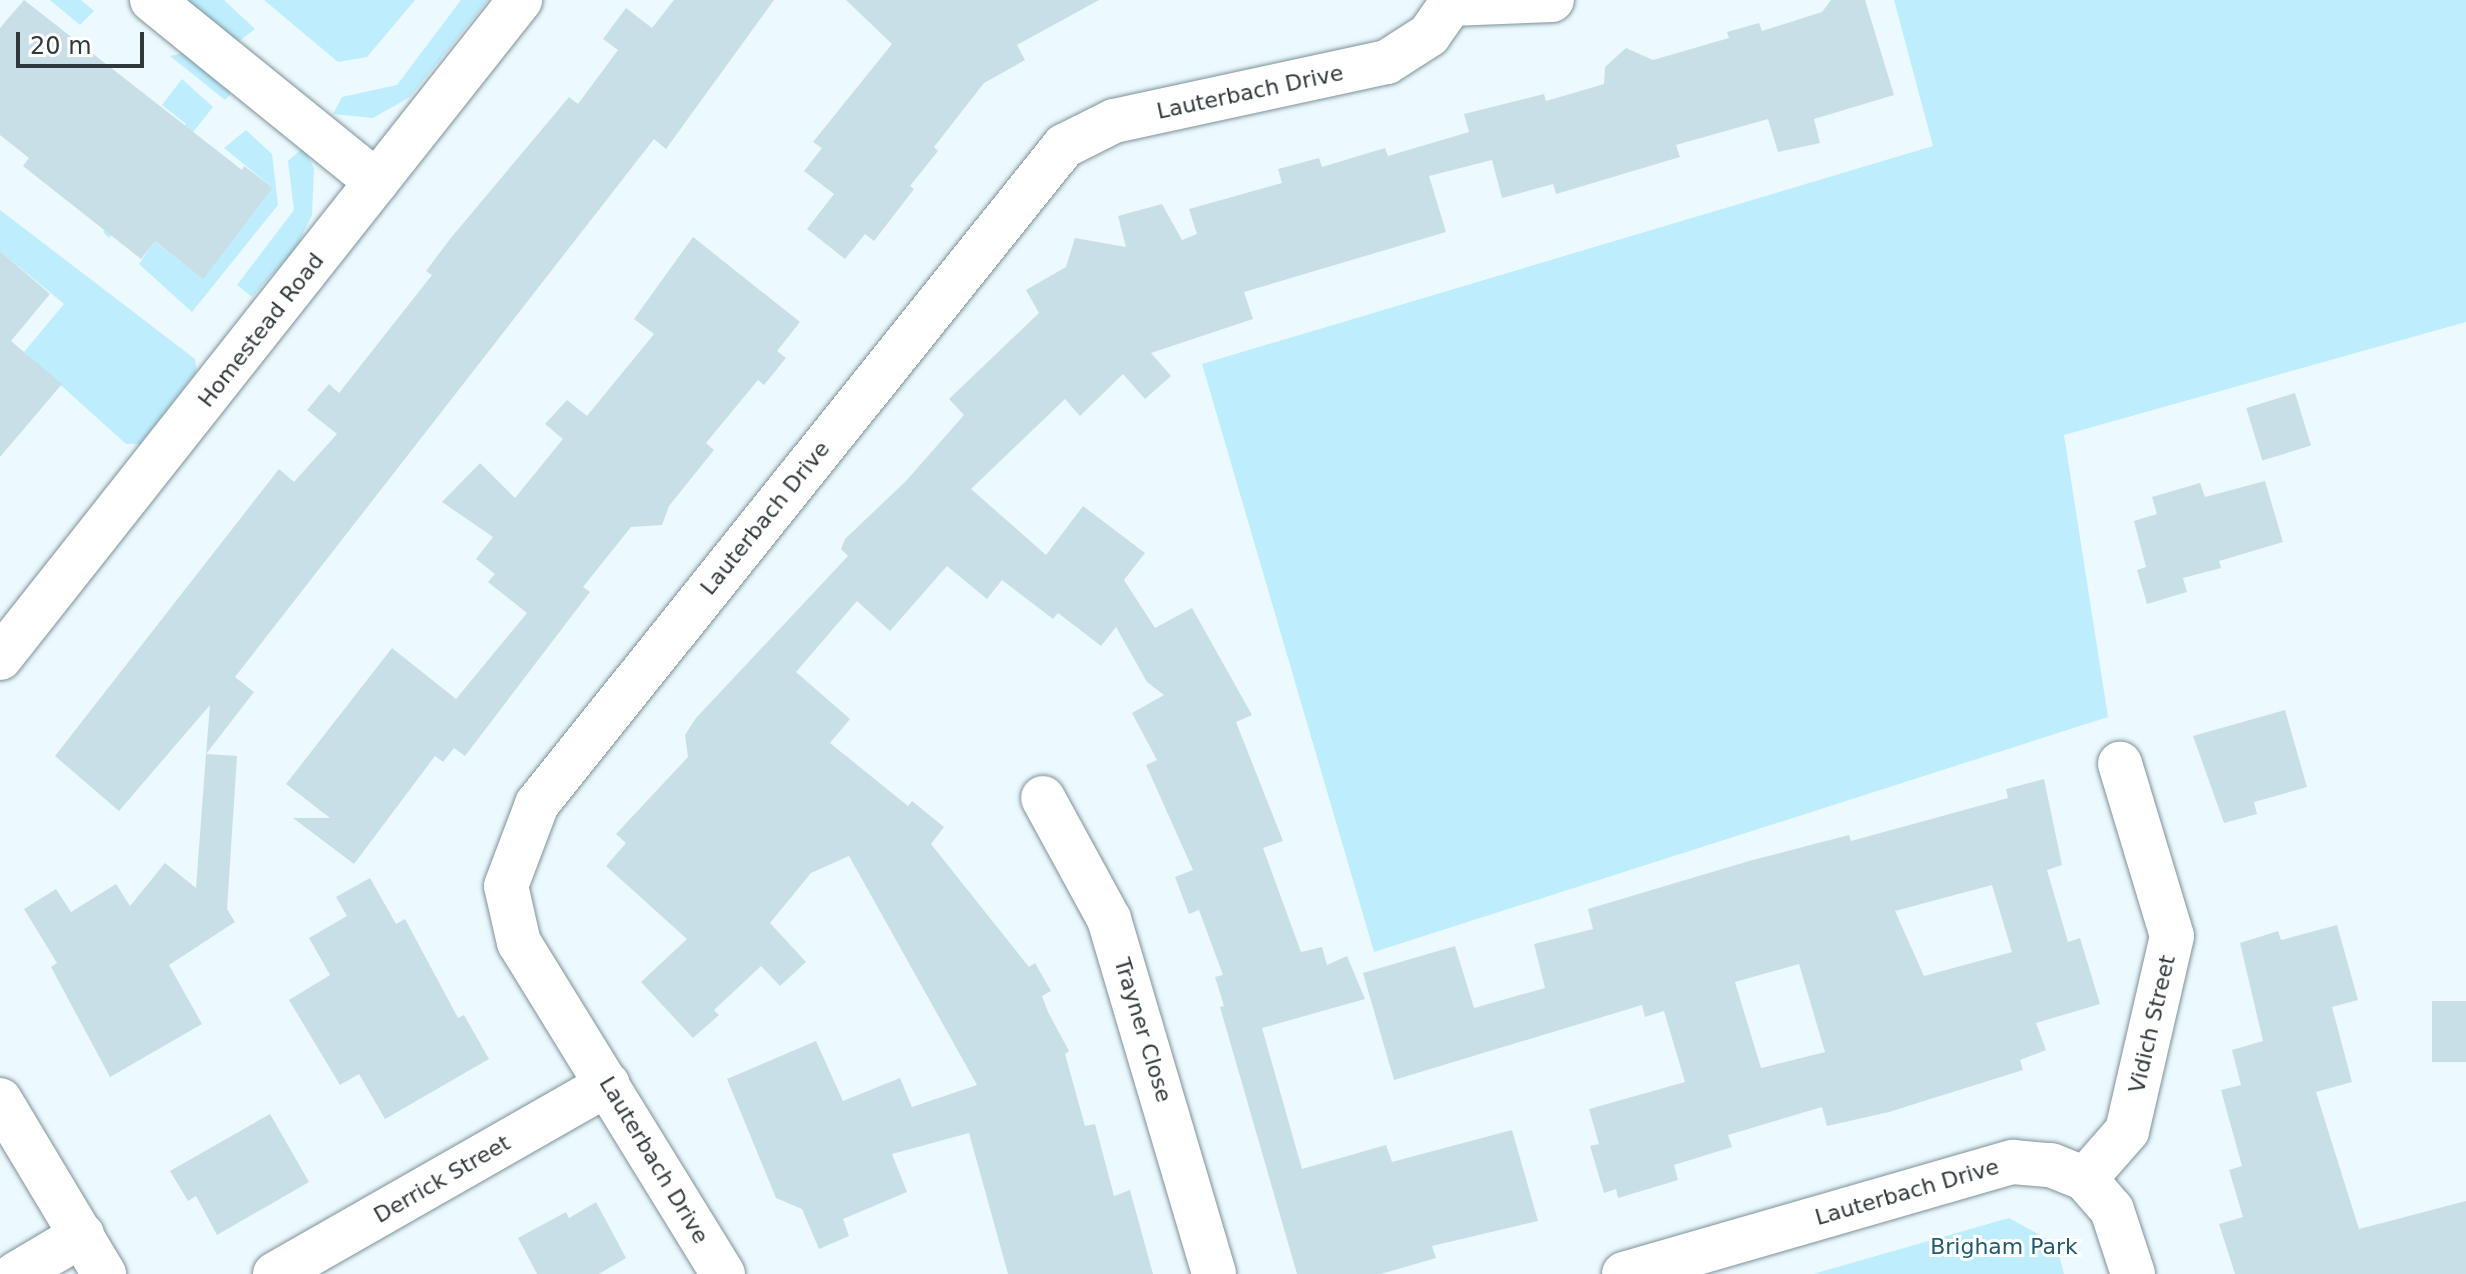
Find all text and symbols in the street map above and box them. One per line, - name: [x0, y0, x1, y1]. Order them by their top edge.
- scale bar: [20, 16, 148, 66]
- text: 20 m: [30, 32, 92, 60]
- street label: Lauterbach Drive: [1154, 59, 1346, 125]
- street label: Homestead Road: [193, 248, 329, 412]
- street label: Lauterbach Drive: [695, 436, 835, 600]
- street label: Vidich Street: [2123, 953, 2181, 1095]
- street label: Trayner Close: [1109, 955, 1177, 1105]
- street label: Lauterbach Drive: [594, 1072, 714, 1248]
- street label: Derrick Street: [369, 1129, 515, 1229]
- street label: Lauterbach Drive: [1812, 1153, 2002, 1231]
- park label: Brigham Park: [1930, 1234, 2078, 1260]

